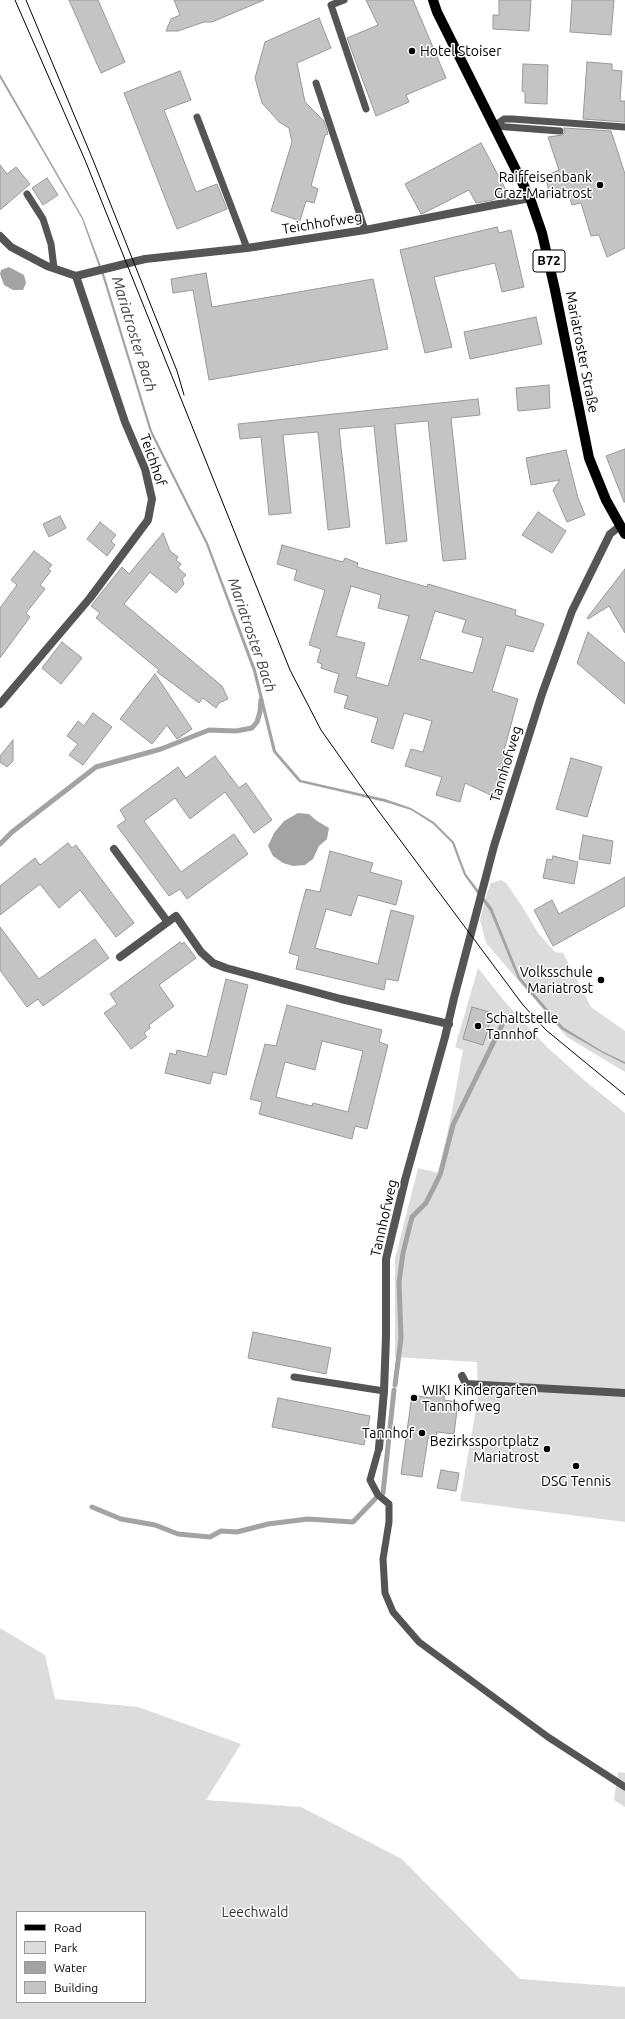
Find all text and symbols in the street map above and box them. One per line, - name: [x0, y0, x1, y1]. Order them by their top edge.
- place label: Hotel Stoiser: [420, 43, 502, 59]
- marker: Hotel Stoiser: [407, 46, 417, 56]
- place label: Raiffeisenbank Graz-Mariatrost: [494, 169, 592, 202]
- marker: Raiffeisenbank Graz-Mariatrost: [595, 180, 605, 190]
- street label: Teichhofweg: [281, 208, 363, 238]
- road number: B72: [533, 250, 565, 272]
- water label: Mariatroster Bach: [108, 274, 160, 394]
- street label: Mariatroster Straße: [562, 290, 602, 414]
- street label: Teichhof: [136, 432, 170, 488]
- water label: Mariatroster Bach: [224, 576, 280, 694]
- street label: Tannhofweg: [486, 724, 526, 804]
- place label: Volksschule Mariatrost: [520, 964, 593, 996]
- marker: Volksschule Mariatrost: [596, 975, 606, 985]
- place label: Schaltstelle Tannhof: [486, 1010, 559, 1042]
- marker: Schaltstelle Tannhof: [473, 1021, 483, 1031]
- street label: Tannhofweg: [367, 1178, 401, 1258]
- place label: WIKI Kindergarten Tannhofweg: [422, 1382, 537, 1414]
- marker: WIKI Kindergarten Tannhofweg: [409, 1393, 419, 1403]
- place label: Tannhof: [362, 1425, 414, 1441]
- marker: Tannhof: [417, 1428, 427, 1438]
- place label: Bezirkssportplatz Mariatrost: [430, 1433, 539, 1466]
- marker: Bezirkssportplatz Mariatrost: [542, 1444, 552, 1454]
- marker: DSG Tennis: [571, 1461, 581, 1471]
- place label: DSG Tennis: [541, 1473, 611, 1489]
- park label: Leechwald: [222, 1904, 288, 1920]
- legend: [16, 1911, 146, 2003]
- text: Road: [54, 1921, 82, 1934]
- text: Park: [54, 1941, 78, 1954]
- text: Water: [54, 1961, 87, 1974]
- text: Building: [54, 1981, 98, 1994]

